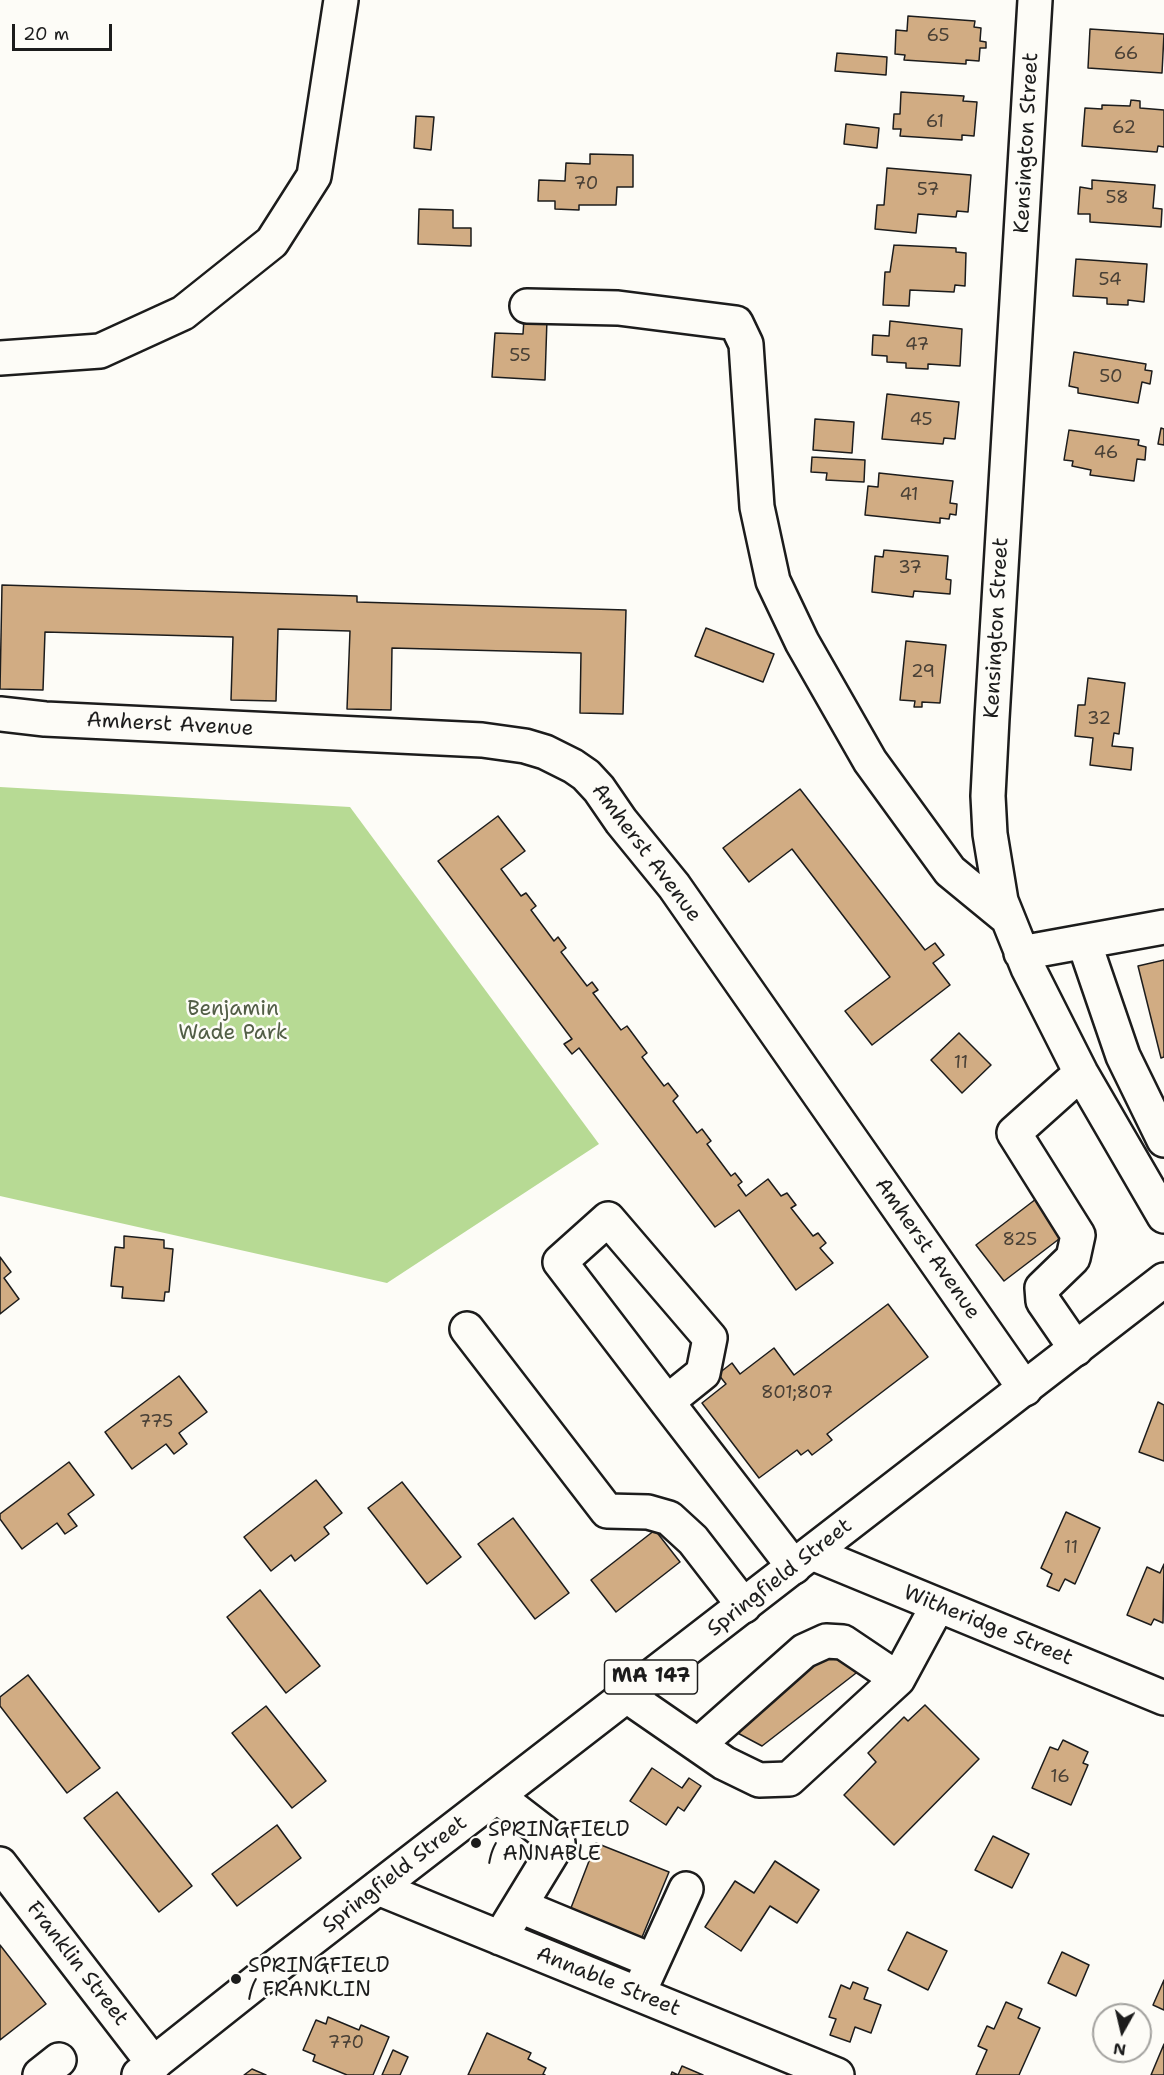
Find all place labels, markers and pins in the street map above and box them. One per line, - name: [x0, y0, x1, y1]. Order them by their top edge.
- place label: SPRINGFIELD / ANNABLE: [488, 1818, 630, 1868]
- marker: SPRINGFIELD / ANNABLE: [469, 1836, 483, 1850]
- place label: SPRINGFIELD / FRANKLIN: [248, 1954, 390, 2004]
- marker: SPRINGFIELD / FRANKLIN: [229, 1972, 243, 1986]

